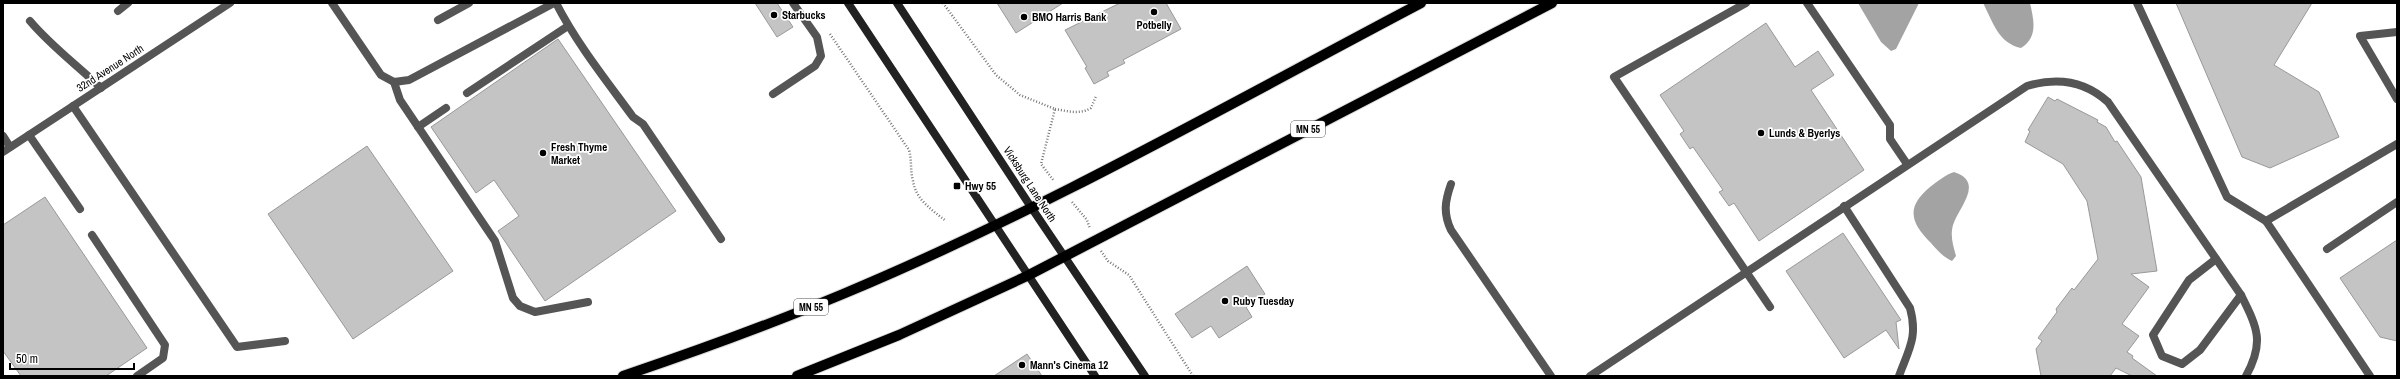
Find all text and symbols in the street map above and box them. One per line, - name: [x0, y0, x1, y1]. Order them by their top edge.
- marker: Potbelly: [1149, 7, 1159, 17]
- place label: Starbucks: [782, 8, 826, 22]
- marker: Starbucks: [769, 10, 779, 20]
- place label: BMO Harris Bank: [1032, 10, 1107, 24]
- marker: BMO Harris Bank: [1019, 12, 1029, 22]
- place label: Potbelly: [1136, 18, 1172, 32]
- street label: 32nd Avenue North: [74, 41, 146, 95]
- road number: MN 55: [1291, 121, 1325, 137]
- place label: Lunds & Byerlys: [1769, 126, 1840, 140]
- marker: Lunds & Byerlys: [1756, 128, 1766, 138]
- place label: Fresh Thyme Market: [551, 140, 607, 167]
- street label: Vicksburg Lane North: [1000, 144, 1060, 224]
- marker: Fresh Thyme Market: [538, 148, 548, 158]
- place label: Hwy 55: [965, 179, 996, 193]
- marker: Hwy 55: [952, 181, 962, 191]
- place label: Ruby Tuesday: [1233, 294, 1294, 308]
- marker: Ruby Tuesday: [1220, 296, 1230, 306]
- road number: MN 55: [794, 299, 828, 315]
- scale bar: [10, 345, 134, 371]
- text: 50 m: [16, 351, 38, 367]
- place label: Mann's Cinema 12: [1030, 358, 1108, 372]
- marker: Mann's Cinema 12: [1017, 360, 1027, 370]

